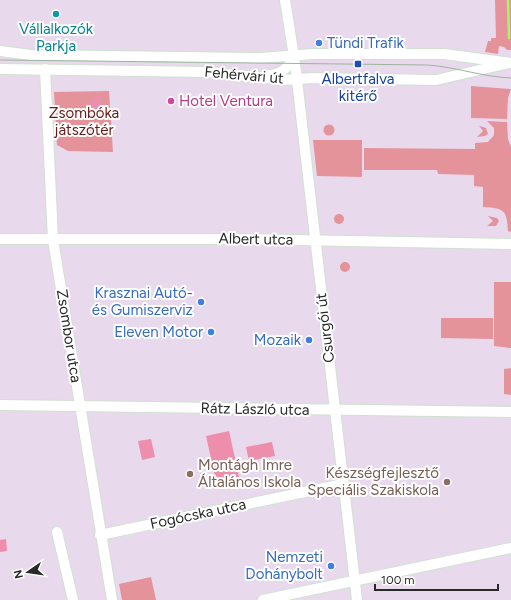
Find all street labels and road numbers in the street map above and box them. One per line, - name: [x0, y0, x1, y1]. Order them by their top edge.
- street label: Fehérvári út: [204, 63, 285, 87]
- street label: Albert utca: [219, 229, 293, 249]
- street label: Zsombor utca: [53, 288, 85, 384]
- street label: Csurgói út: [312, 292, 338, 364]
- street label: Rátz László utca: [200, 399, 310, 419]
- street label: Fogócska utca: [148, 495, 248, 533]

